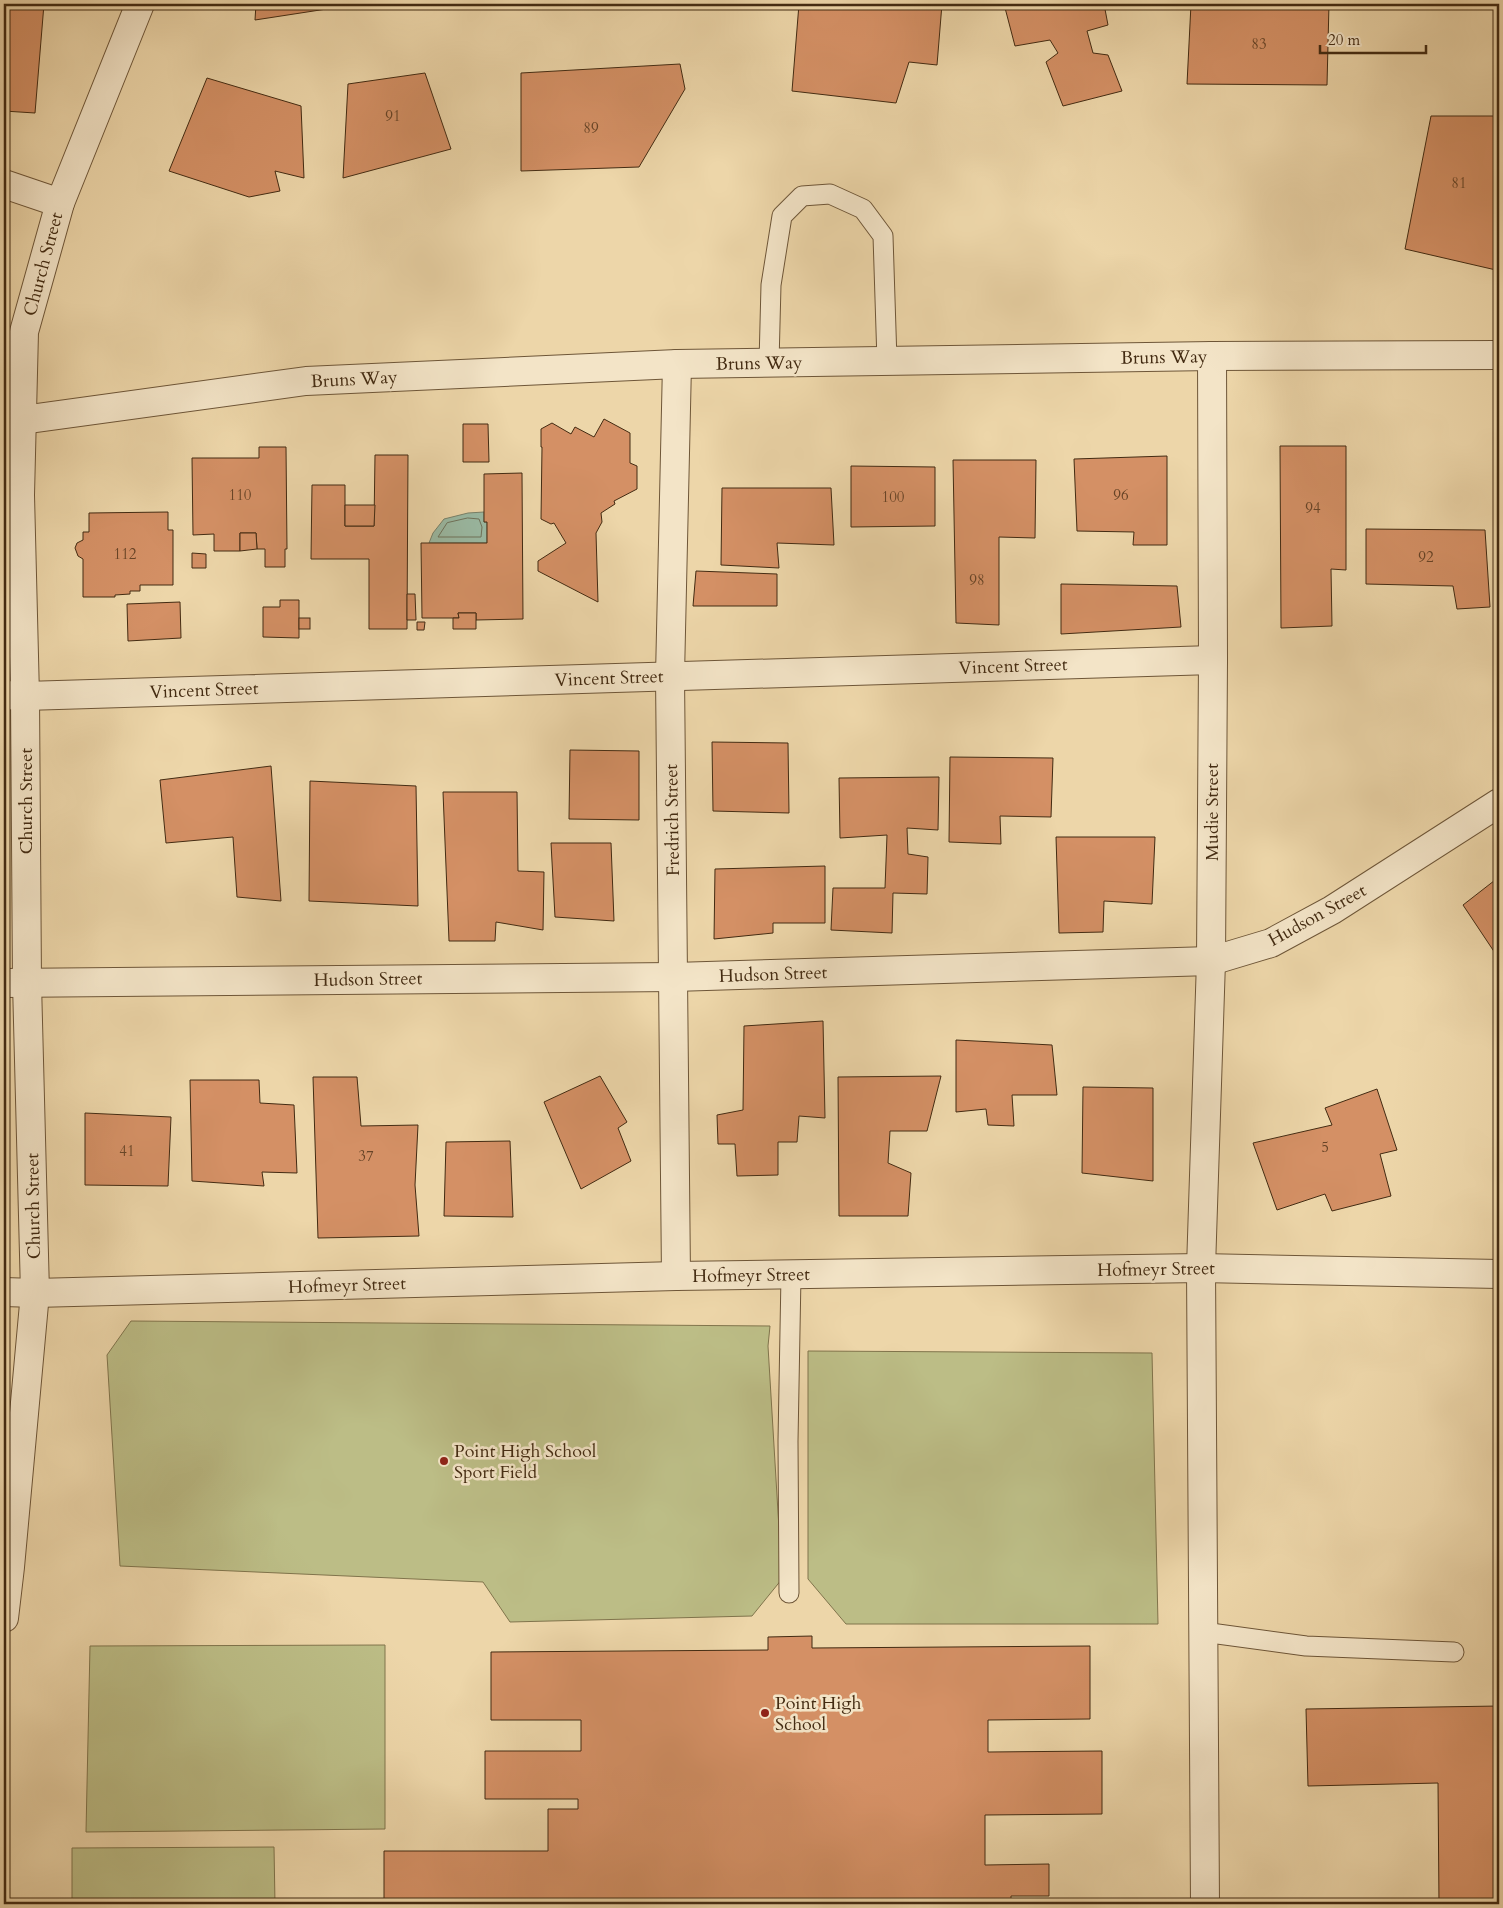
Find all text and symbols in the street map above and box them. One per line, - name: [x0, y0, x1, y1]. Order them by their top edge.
- scale bar: [1320, 22, 1427, 54]
- text: 20 m: [1328, 30, 1360, 50]
- house number: 83: [1251, 34, 1267, 54]
- house number: 91: [385, 106, 401, 126]
- house number: 89: [583, 118, 599, 138]
- house number: 81: [1451, 173, 1467, 193]
- street label: Church Street: [18, 209, 69, 319]
- street label: Bruns Way: [1120, 344, 1208, 371]
- street label: Bruns Way: [715, 350, 803, 377]
- street label: Bruns Way: [310, 365, 399, 394]
- house number: 110: [228, 485, 252, 505]
- house number: 96: [1113, 485, 1129, 505]
- house number: 100: [881, 487, 905, 507]
- house number: 94: [1305, 498, 1321, 518]
- house number: 112: [113, 544, 137, 564]
- house number: 92: [1418, 547, 1434, 567]
- house number: 98: [969, 570, 985, 590]
- street label: Vincent Street: [958, 652, 1068, 681]
- street label: Vincent Street: [554, 664, 664, 693]
- street label: Vincent Street: [149, 676, 259, 705]
- street label: Church Street: [14, 748, 39, 854]
- street label: Fredrich Street: [659, 763, 686, 876]
- street label: Mudie Street: [1200, 763, 1225, 861]
- street label: Hudson Street: [1264, 878, 1371, 953]
- street label: Hudson Street: [718, 960, 828, 989]
- street label: Hudson Street: [313, 966, 423, 993]
- house number: 5: [1321, 1137, 1329, 1157]
- house number: 41: [119, 1141, 135, 1161]
- house number: 37: [358, 1146, 374, 1166]
- street label: Church Street: [20, 1152, 47, 1259]
- street label: Hofmeyr Street: [1097, 1256, 1215, 1283]
- street label: Hofmeyr Street: [692, 1262, 810, 1289]
- street label: Hofmeyr Street: [288, 1271, 407, 1300]
- place label: Point High School Sport Field: [454, 1439, 597, 1485]
- marker: Point High School Sport Field: [438, 1455, 450, 1467]
- place label: Point High School: [775, 1691, 861, 1737]
- marker: Point High School: [759, 1707, 771, 1719]

